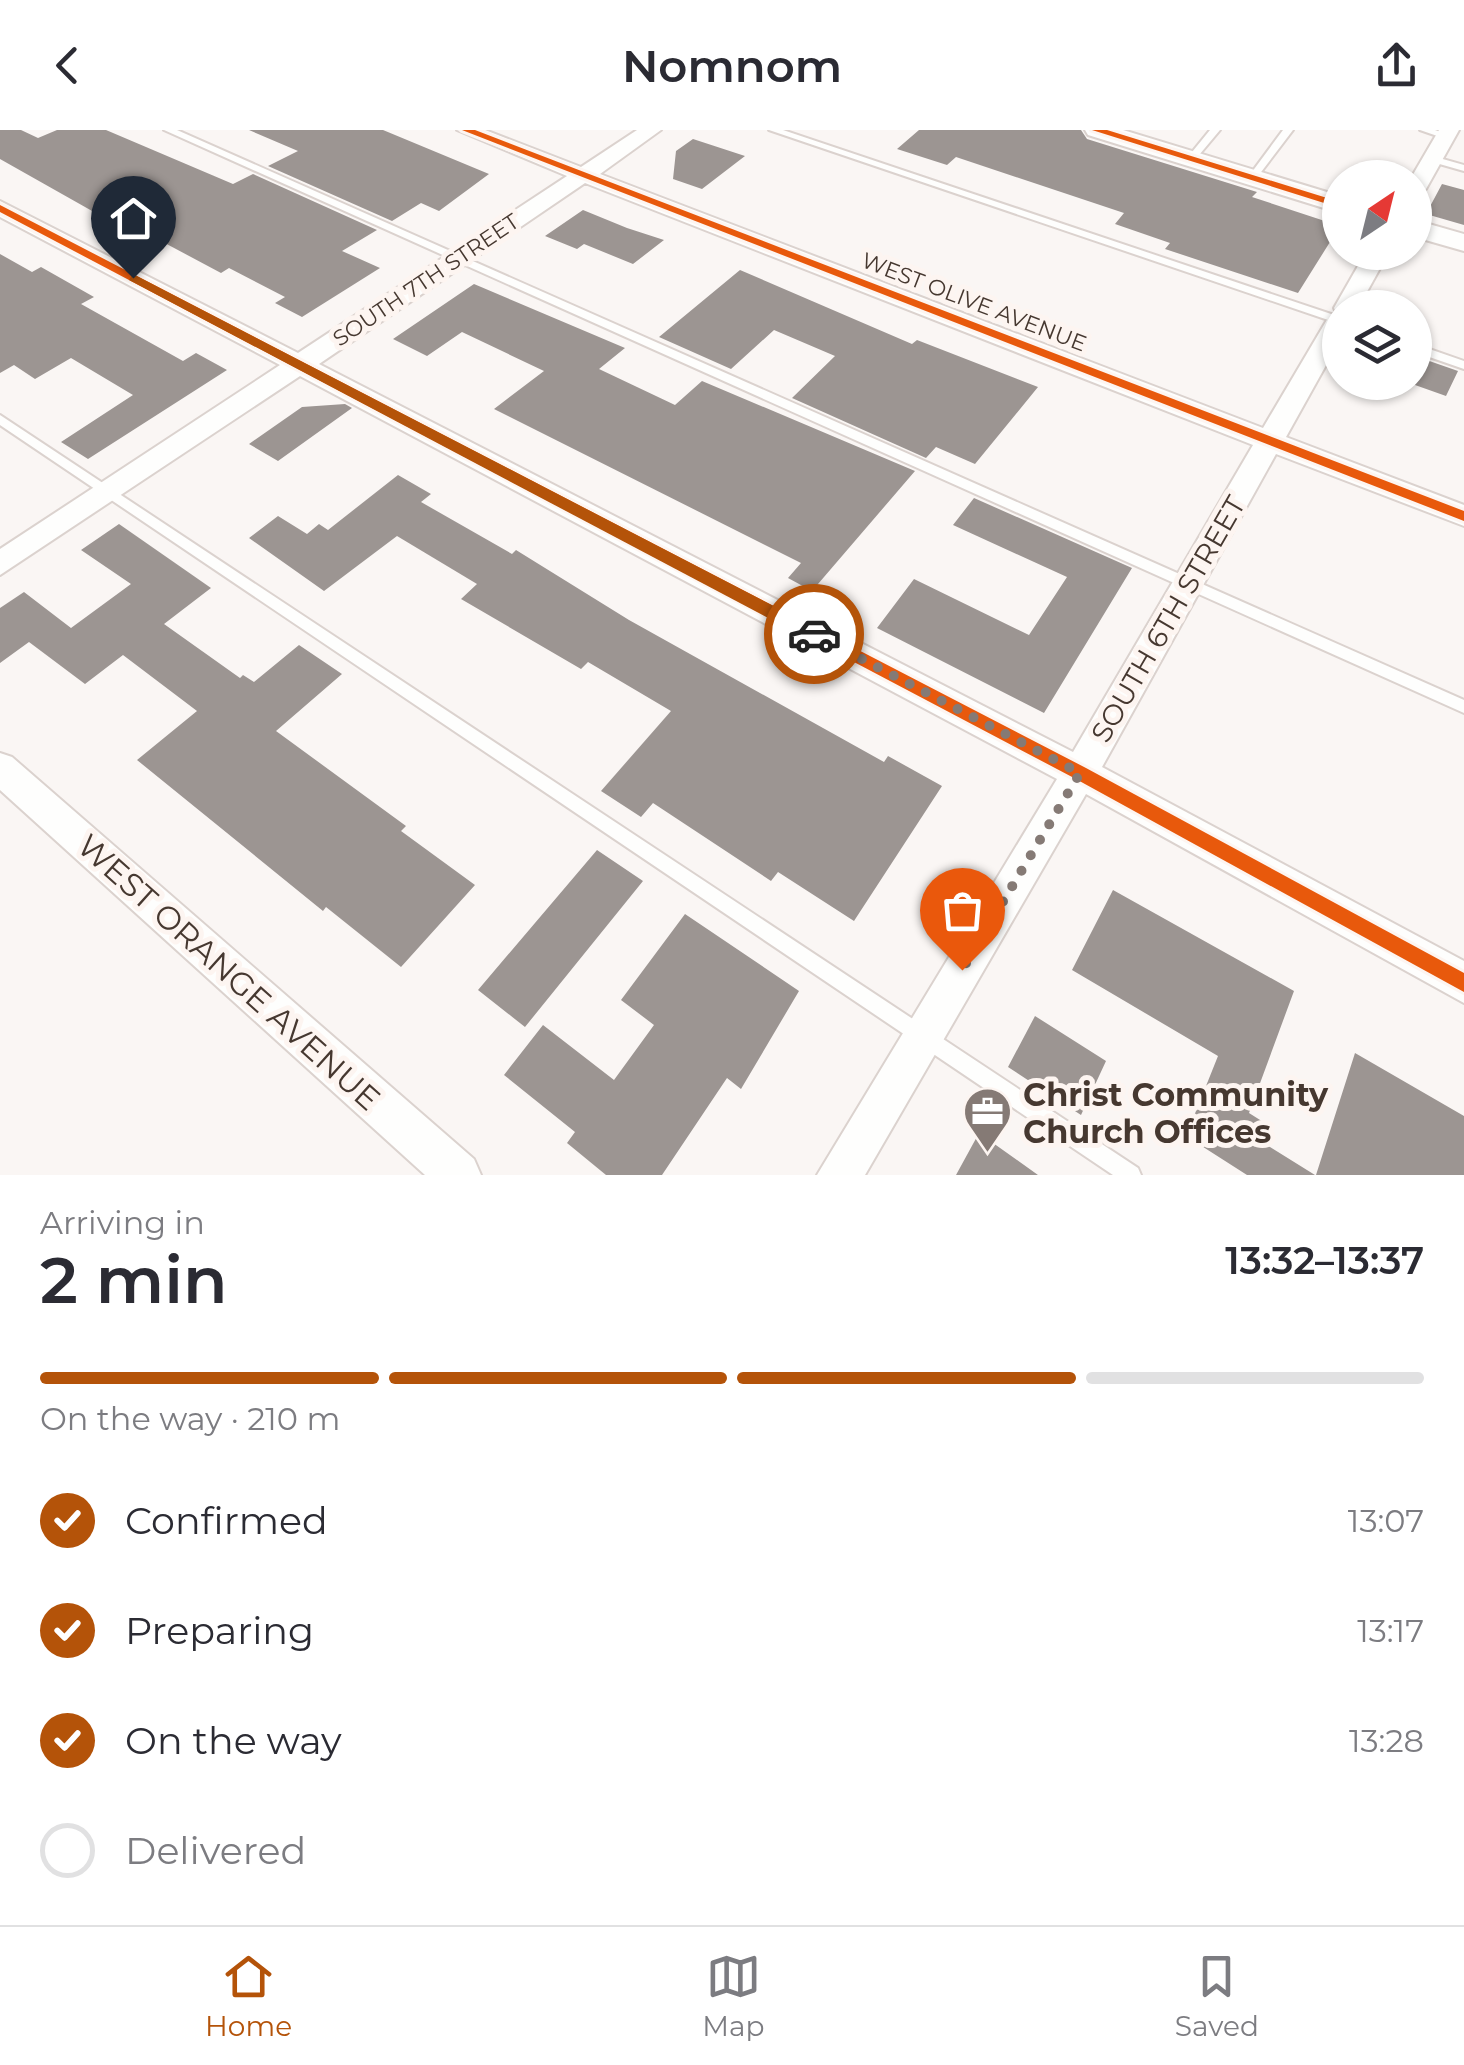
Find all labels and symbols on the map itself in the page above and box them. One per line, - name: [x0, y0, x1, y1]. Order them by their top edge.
- north arrow: [1322, 160, 1432, 270]
- pin: [91, 176, 176, 279]
- street label: SOUTH 7TH STREET: [328, 208, 524, 352]
- street label: WEST OLIVE AVENUE: [858, 247, 1090, 357]
- street label: SOUTH 6TH STREET: [1084, 490, 1252, 748]
- courier: [764, 584, 864, 684]
- street label: WEST ORANGE AVENUE: [70, 826, 388, 1118]
- pin: [920, 868, 1005, 971]
- place label: Christ Community Church Offices: [1023, 1075, 1329, 1151]
- office icon: Christ Community Church Offices: [962, 1086, 1014, 1154]

